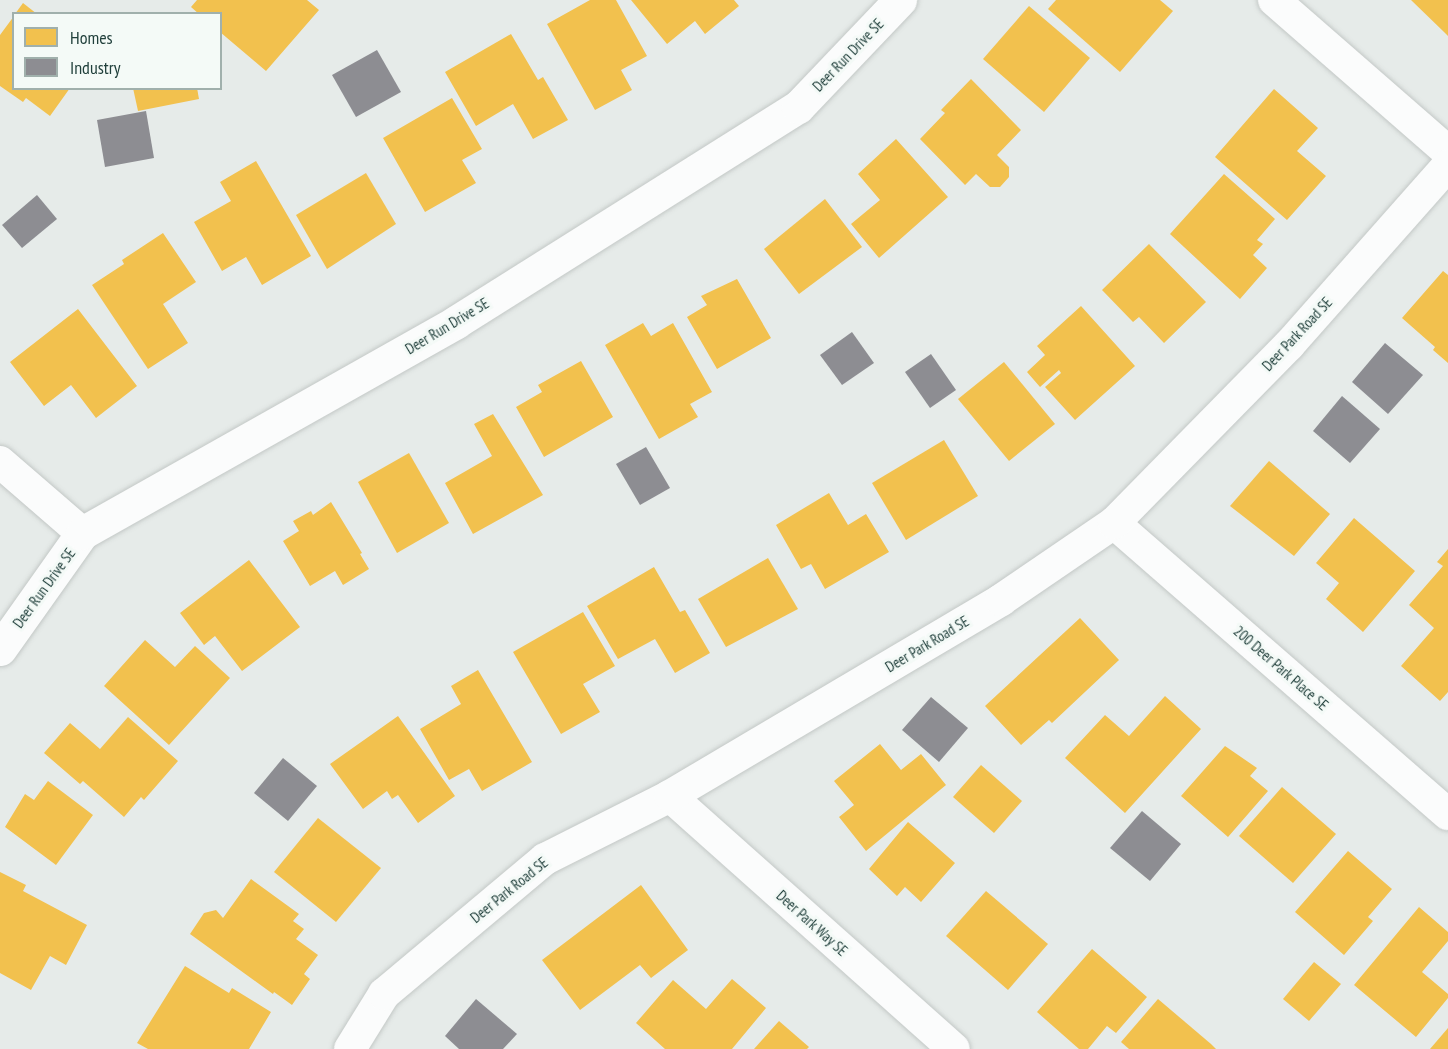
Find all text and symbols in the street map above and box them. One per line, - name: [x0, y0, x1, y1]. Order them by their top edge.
- legend: [12, 12, 222, 90]
- street label: Deer Run Drive SE: [809, 15, 887, 95]
- text: Homes: [70, 26, 113, 49]
- text: Industry: [70, 56, 120, 79]
- street label: Deer Park Road SE: [1258, 293, 1336, 375]
- street label: Deer Run Drive SE: [402, 294, 492, 358]
- street label: Deer Run Drive SE: [9, 545, 79, 631]
- street label: Deer Park Road SE: [882, 612, 972, 676]
- street label: 200 Deer Park Place SE: [1230, 622, 1332, 714]
- street label: Deer Park Road SE: [467, 853, 551, 927]
- street label: Deer Park Way SE: [772, 886, 852, 960]

